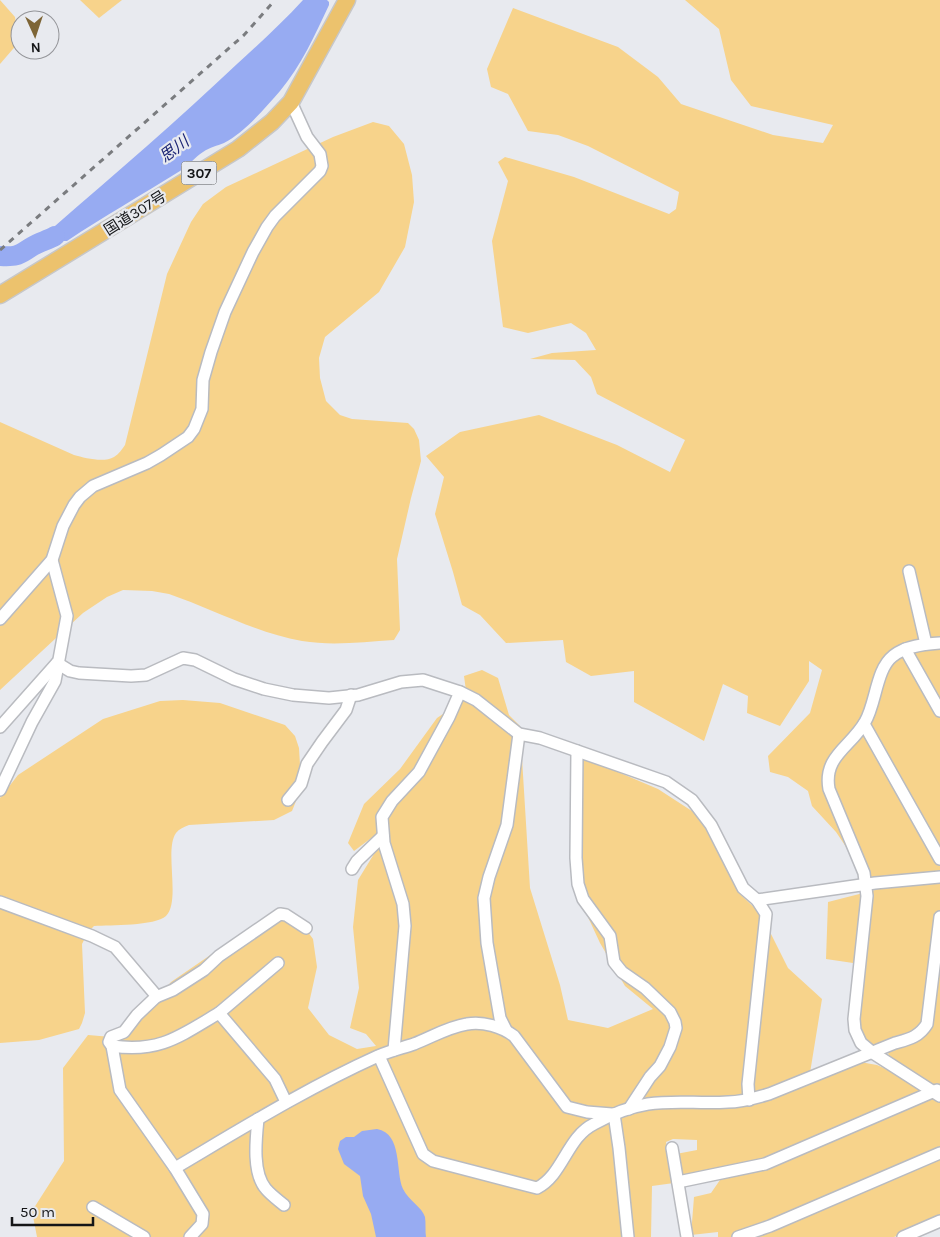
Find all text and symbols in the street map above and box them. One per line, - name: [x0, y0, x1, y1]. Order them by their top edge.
- north arrow: [10, 10, 60, 60]
- text: N: [30, 39, 41, 56]
- water label: 思川: [155, 131, 194, 166]
- road number: 307: [182, 162, 216, 184]
- street label: 国道307号: [101, 187, 169, 239]
- scale bar: [12, 1194, 94, 1226]
- text: 50 m: [20, 1203, 55, 1221]

